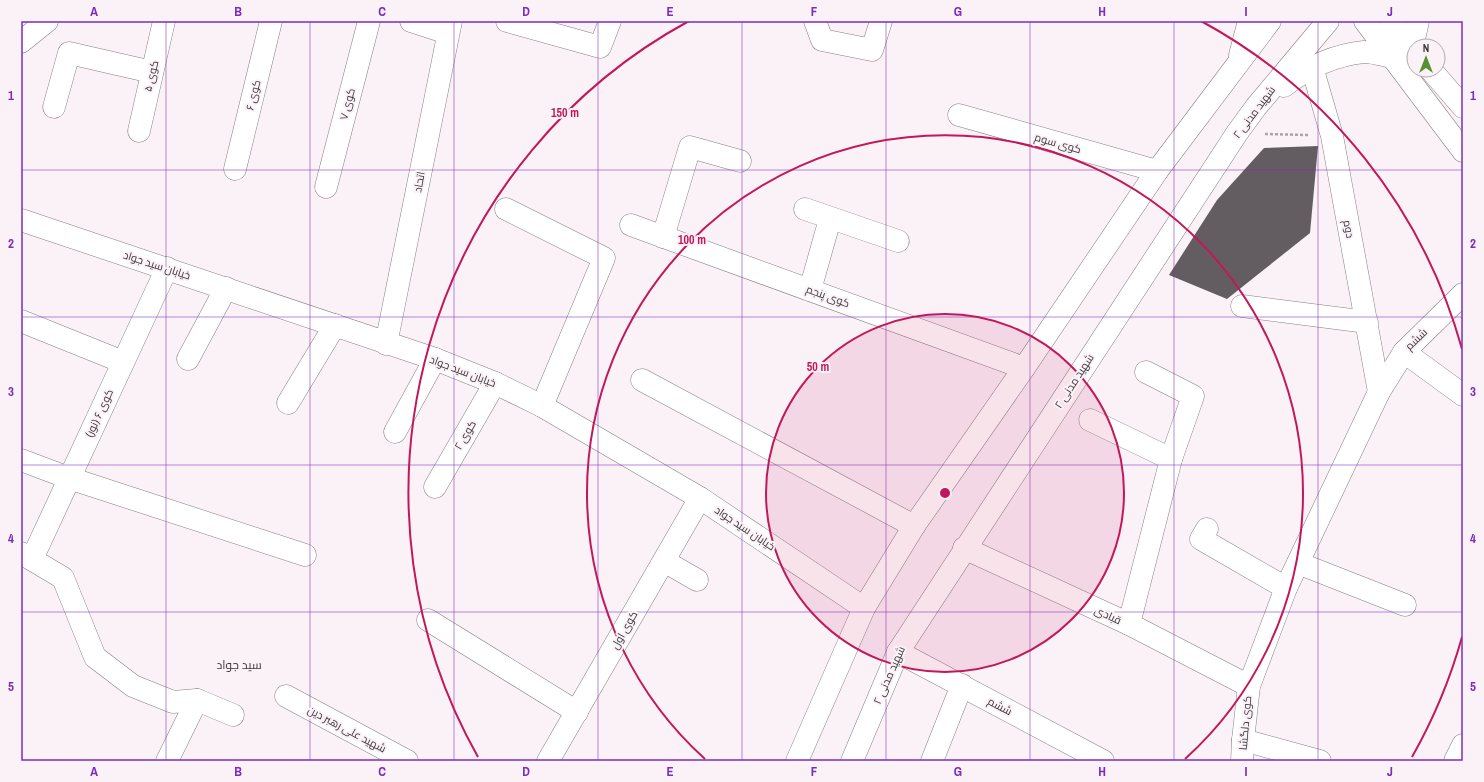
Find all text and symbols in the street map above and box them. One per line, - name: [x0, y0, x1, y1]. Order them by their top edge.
- text: A: [90, 3, 98, 20]
- text: B: [234, 3, 242, 20]
- text: C: [378, 3, 386, 20]
- text: D: [522, 3, 530, 20]
- text: E: [666, 3, 674, 20]
- text: F: [811, 3, 818, 20]
- text: G: [954, 3, 962, 20]
- text: H: [1098, 3, 1106, 20]
- text: I: [1245, 3, 1248, 20]
- text: J: [1387, 3, 1393, 20]
- north arrow: [1406, 38, 1446, 78]
- text: N: [1423, 41, 1429, 55]
- street label: کوی ۵: [141, 59, 161, 93]
- street label: کوی ۶: [242, 78, 264, 112]
- street label: شهید مدنی ۲: [1230, 83, 1278, 141]
- street label: کوی ۷: [336, 86, 358, 122]
- text: 1: [8, 87, 14, 104]
- text: 1: [1470, 87, 1476, 104]
- text: 150 m: [551, 105, 579, 121]
- street label: کوی سوم: [1033, 130, 1083, 157]
- street label: اتحاد: [410, 170, 428, 194]
- street label: دوم: [1339, 219, 1358, 239]
- text: 100 m: [678, 232, 706, 248]
- text: 2: [8, 235, 14, 252]
- text: 2: [1470, 235, 1476, 252]
- street label: خیابان سید جواد: [122, 248, 192, 282]
- street label: کوی پنجم: [804, 282, 852, 311]
- street label: ششم: [1402, 325, 1431, 354]
- street label: شهید مدنی ۲: [1051, 351, 1097, 411]
- street label: خیابان سید جواد: [428, 352, 498, 390]
- text: 50 m: [807, 359, 829, 375]
- text: 3: [8, 383, 14, 400]
- text: 3: [1470, 383, 1476, 400]
- street label: کوی ۶ (نور): [82, 387, 116, 439]
- street label: کوی ۲: [451, 418, 479, 452]
- centre of rings: [938, 486, 952, 500]
- street label: خیابان سید جواد: [712, 503, 778, 553]
- text: 4: [8, 530, 14, 547]
- text: 4: [1470, 530, 1476, 547]
- street label: قبادی: [1092, 603, 1124, 627]
- street label: کوی اول: [607, 608, 641, 652]
- street label: شهید مدنی ۲: [870, 644, 908, 706]
- district label: سید جواد: [216, 657, 262, 673]
- text: 5: [8, 678, 14, 695]
- text: 5: [1470, 678, 1476, 695]
- street label: ششم: [985, 694, 1015, 719]
- street label: کوی دلگشا: [1236, 695, 1254, 751]
- street label: شهید علی رهبر دین: [305, 702, 389, 756]
- text: A: [90, 763, 98, 780]
- text: B: [234, 763, 242, 780]
- text: C: [378, 763, 386, 780]
- text: D: [522, 763, 530, 780]
- text: E: [666, 763, 674, 780]
- text: F: [811, 763, 818, 780]
- text: G: [954, 763, 962, 780]
- text: H: [1098, 763, 1106, 780]
- text: I: [1245, 763, 1248, 780]
- text: J: [1387, 763, 1393, 780]

